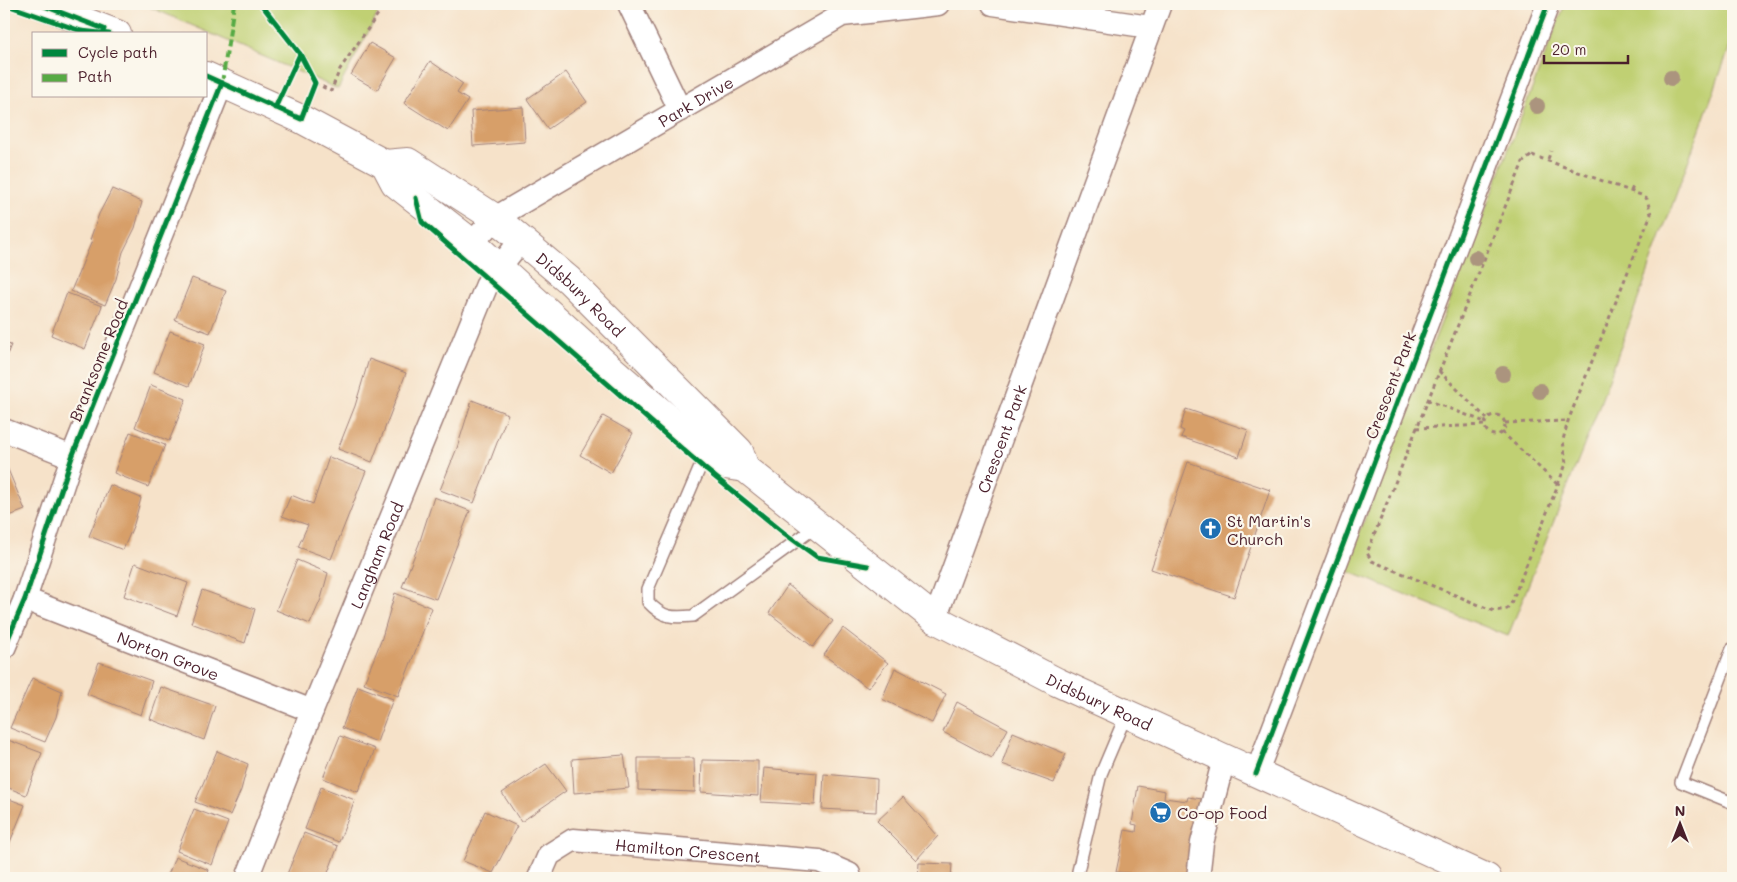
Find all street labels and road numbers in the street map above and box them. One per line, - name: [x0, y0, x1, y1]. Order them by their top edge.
- street label: Park Drive: [654, 71, 737, 131]
- street label: Didsbury Road: [532, 247, 629, 341]
- street label: Branksome Road: [64, 296, 132, 424]
- street label: Crescent Park: [1360, 328, 1420, 442]
- street label: Crescent Park: [972, 382, 1030, 496]
- street label: Langham Road: [345, 498, 407, 611]
- street label: Norton Grove: [114, 626, 222, 684]
- street label: Didsbury Road: [1043, 668, 1156, 734]
- street label: Hamilton Crescent: [615, 833, 762, 867]

